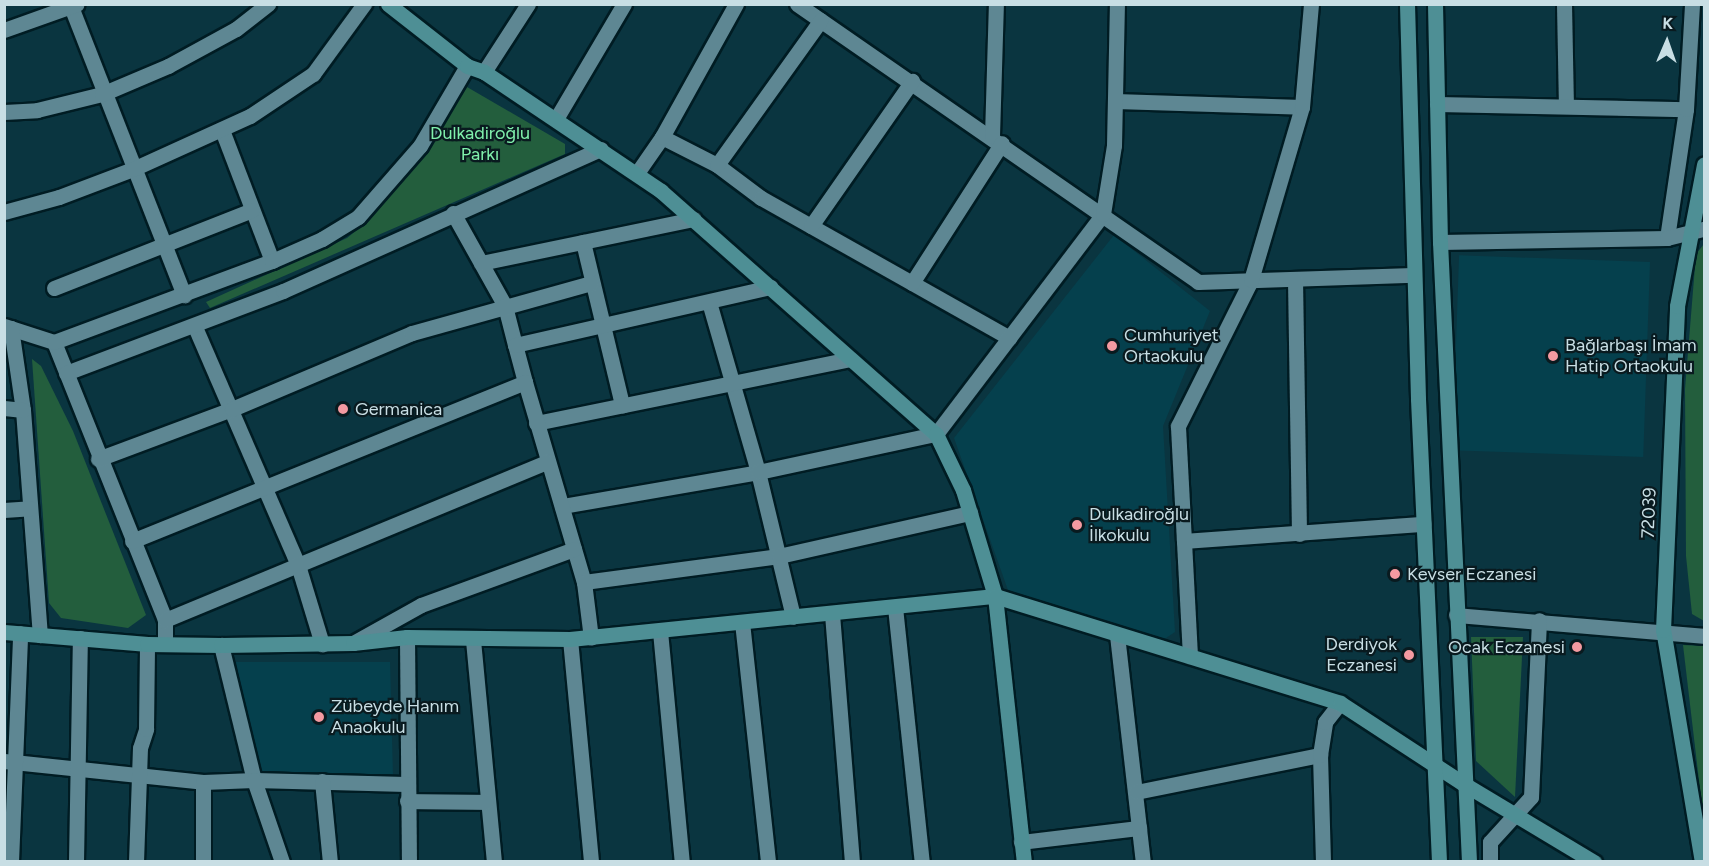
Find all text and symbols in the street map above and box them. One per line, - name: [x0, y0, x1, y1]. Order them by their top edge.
- north arrow: [1637, 12, 1697, 72]
- text: K: [1662, 14, 1673, 33]
- park label: Dulkadiroğlu Parkı: [430, 123, 530, 166]
- place label: Cumhuriyet Ortaokulu: [1124, 325, 1219, 368]
- place label: Bağlarbaşı İmam Hatip Ortaokulu: [1565, 335, 1696, 378]
- marker: Cumhuriyet Ortaokulu: [1105, 339, 1119, 353]
- marker: Bağlarbaşı İmam Hatip Ortaokulu: [1546, 349, 1560, 363]
- place label: Germanica: [355, 398, 442, 420]
- marker: Germanica: [336, 402, 350, 416]
- street label: 72039: [1637, 487, 1661, 539]
- place label: Dulkadiroğlu İlkokulu: [1089, 504, 1189, 546]
- marker: Dulkadiroğlu İlkokulu: [1070, 518, 1084, 532]
- place label: Kevser Eczanesi: [1407, 563, 1536, 585]
- marker: Kevser Eczanesi: [1388, 567, 1402, 581]
- place label: Derdiyok Eczanesi: [1326, 634, 1397, 676]
- place label: Ocak Eczanesi: [1448, 636, 1565, 658]
- marker: Ocak Eczanesi: [1570, 640, 1584, 654]
- marker: Derdiyok Eczanesi: [1402, 648, 1416, 662]
- place label: Zübeyde Hanım Anaokulu: [331, 696, 459, 738]
- marker: Zübeyde Hanım Anaokulu: [312, 710, 326, 724]

